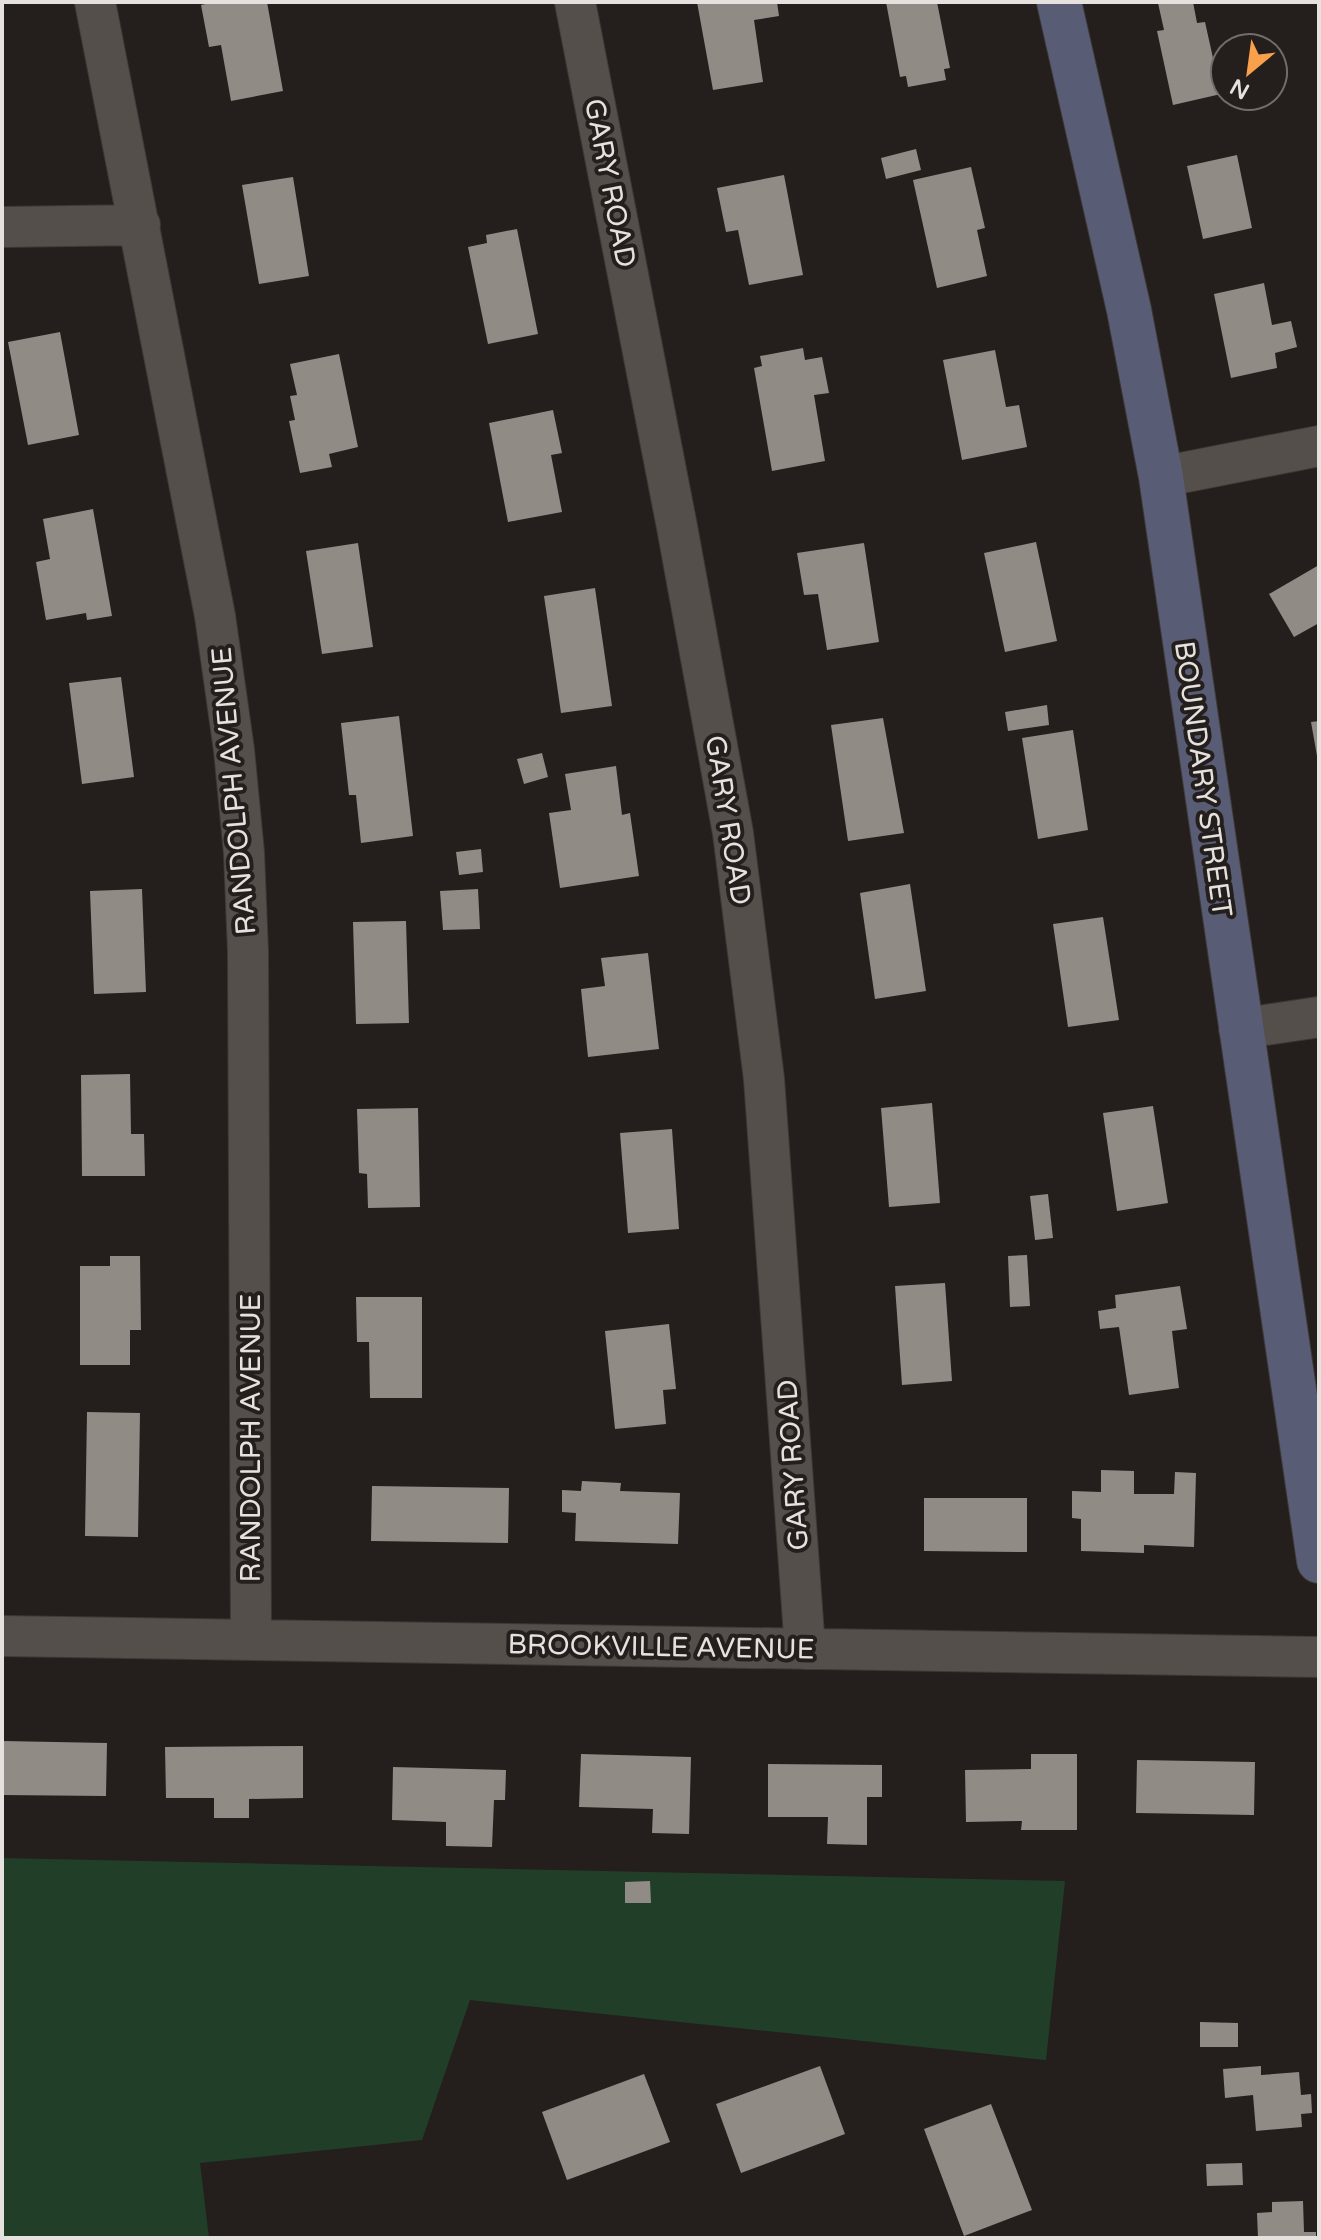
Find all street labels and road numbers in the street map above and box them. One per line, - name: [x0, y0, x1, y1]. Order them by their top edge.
- street label: GARY ROAD: [577, 96, 643, 271]
- street label: BOUNDARY STREET: [1167, 639, 1239, 919]
- street label: RANDOLPH AVENUE: [204, 645, 264, 936]
- street label: GARY ROAD: [698, 733, 758, 907]
- street label: RANDOLPH AVENUE: [234, 1294, 268, 1582]
- street label: GARY ROAD: [770, 1378, 816, 1552]
- street label: BROOKVILLE AVENUE: [507, 1627, 815, 1667]

